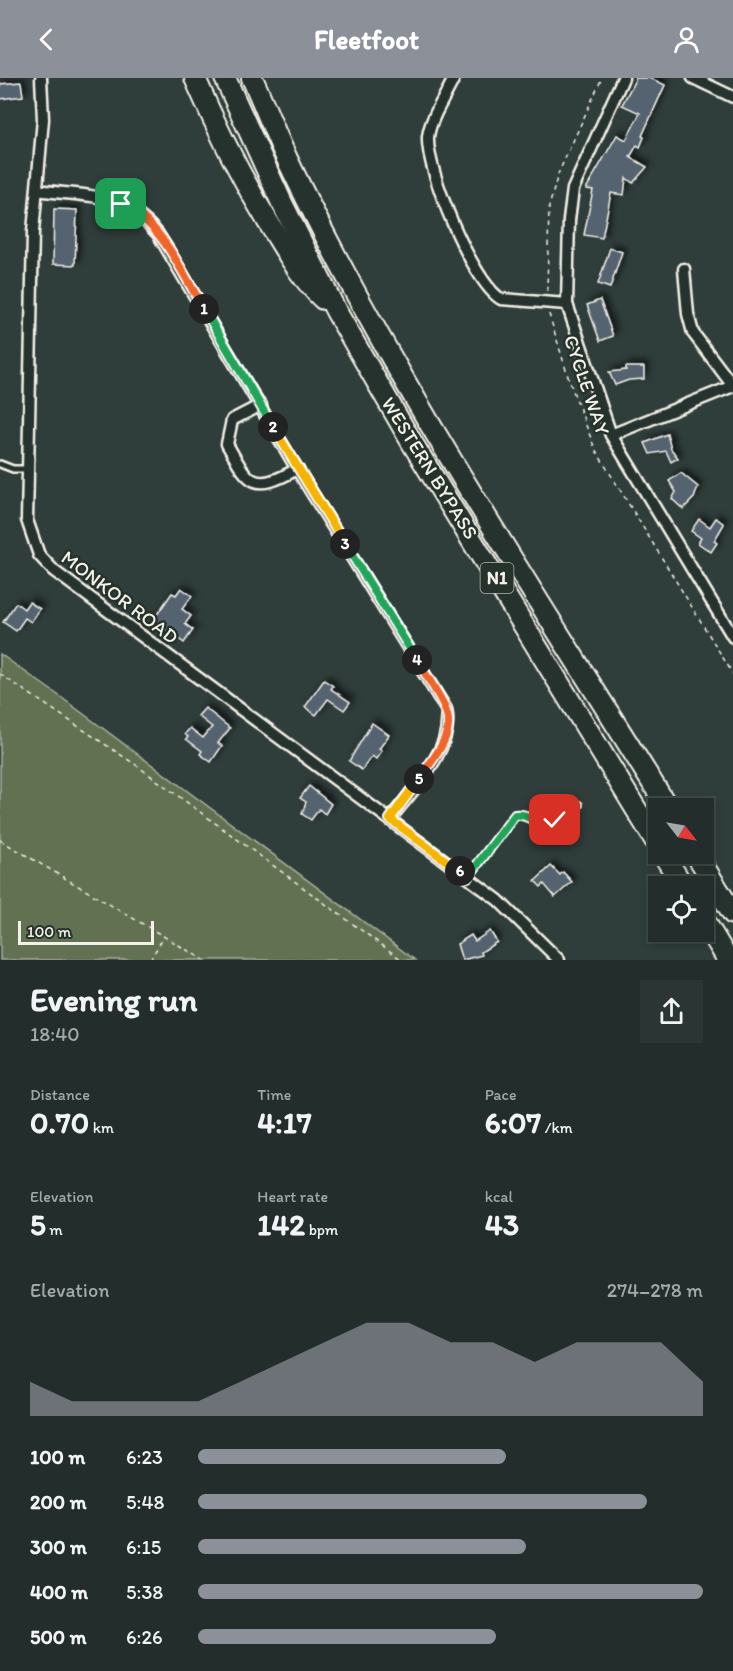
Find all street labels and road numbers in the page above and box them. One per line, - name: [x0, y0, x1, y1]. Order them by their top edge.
- street label: CYCLE WAY: [559, 332, 615, 439]
- street label: WESTERN BYPASS: [377, 392, 483, 544]
- street label: MONKOR ROAD: [57, 545, 183, 649]
- road number: N1: [480, 563, 514, 593]

